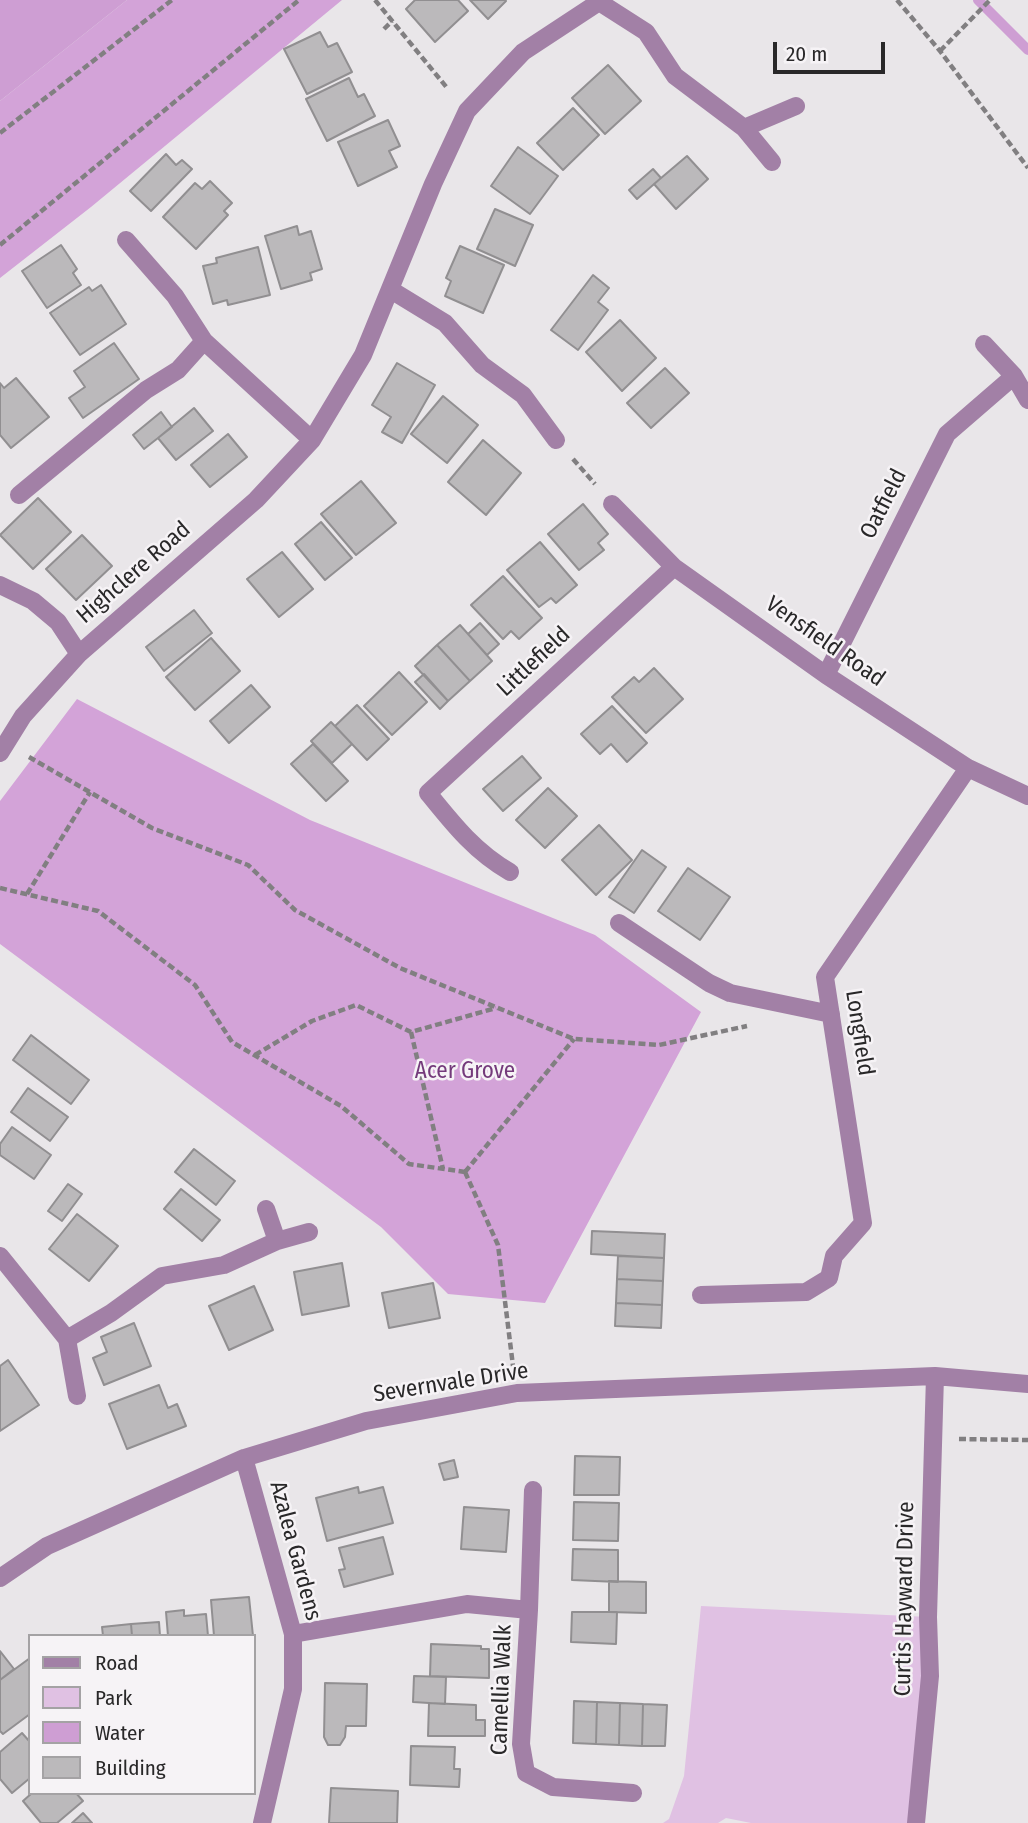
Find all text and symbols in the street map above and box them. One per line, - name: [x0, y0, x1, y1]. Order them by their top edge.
- scale bar: [776, 28, 888, 72]
- text: 20 m: [786, 41, 827, 67]
- street label: Oatfield: [855, 464, 913, 544]
- street label: Highclere Road: [71, 516, 197, 630]
- street label: Vensfield Road: [760, 591, 890, 693]
- street label: Littlefield: [492, 621, 576, 703]
- street label: Longfield: [839, 988, 879, 1078]
- park label: Acer Grove: [415, 1058, 515, 1086]
- street label: Severnvale Drive: [372, 1357, 530, 1409]
- street label: Azalea Gardens: [263, 1478, 327, 1624]
- street label: Curtis Hayward Drive: [890, 1501, 920, 1697]
- street label: Camellia Walk: [486, 1624, 518, 1756]
- legend: [28, 1634, 256, 1795]
- text: Road: [95, 1650, 139, 1676]
- text: Park: [95, 1685, 132, 1711]
- text: Water: [95, 1720, 145, 1746]
- text: Building: [95, 1755, 166, 1781]

